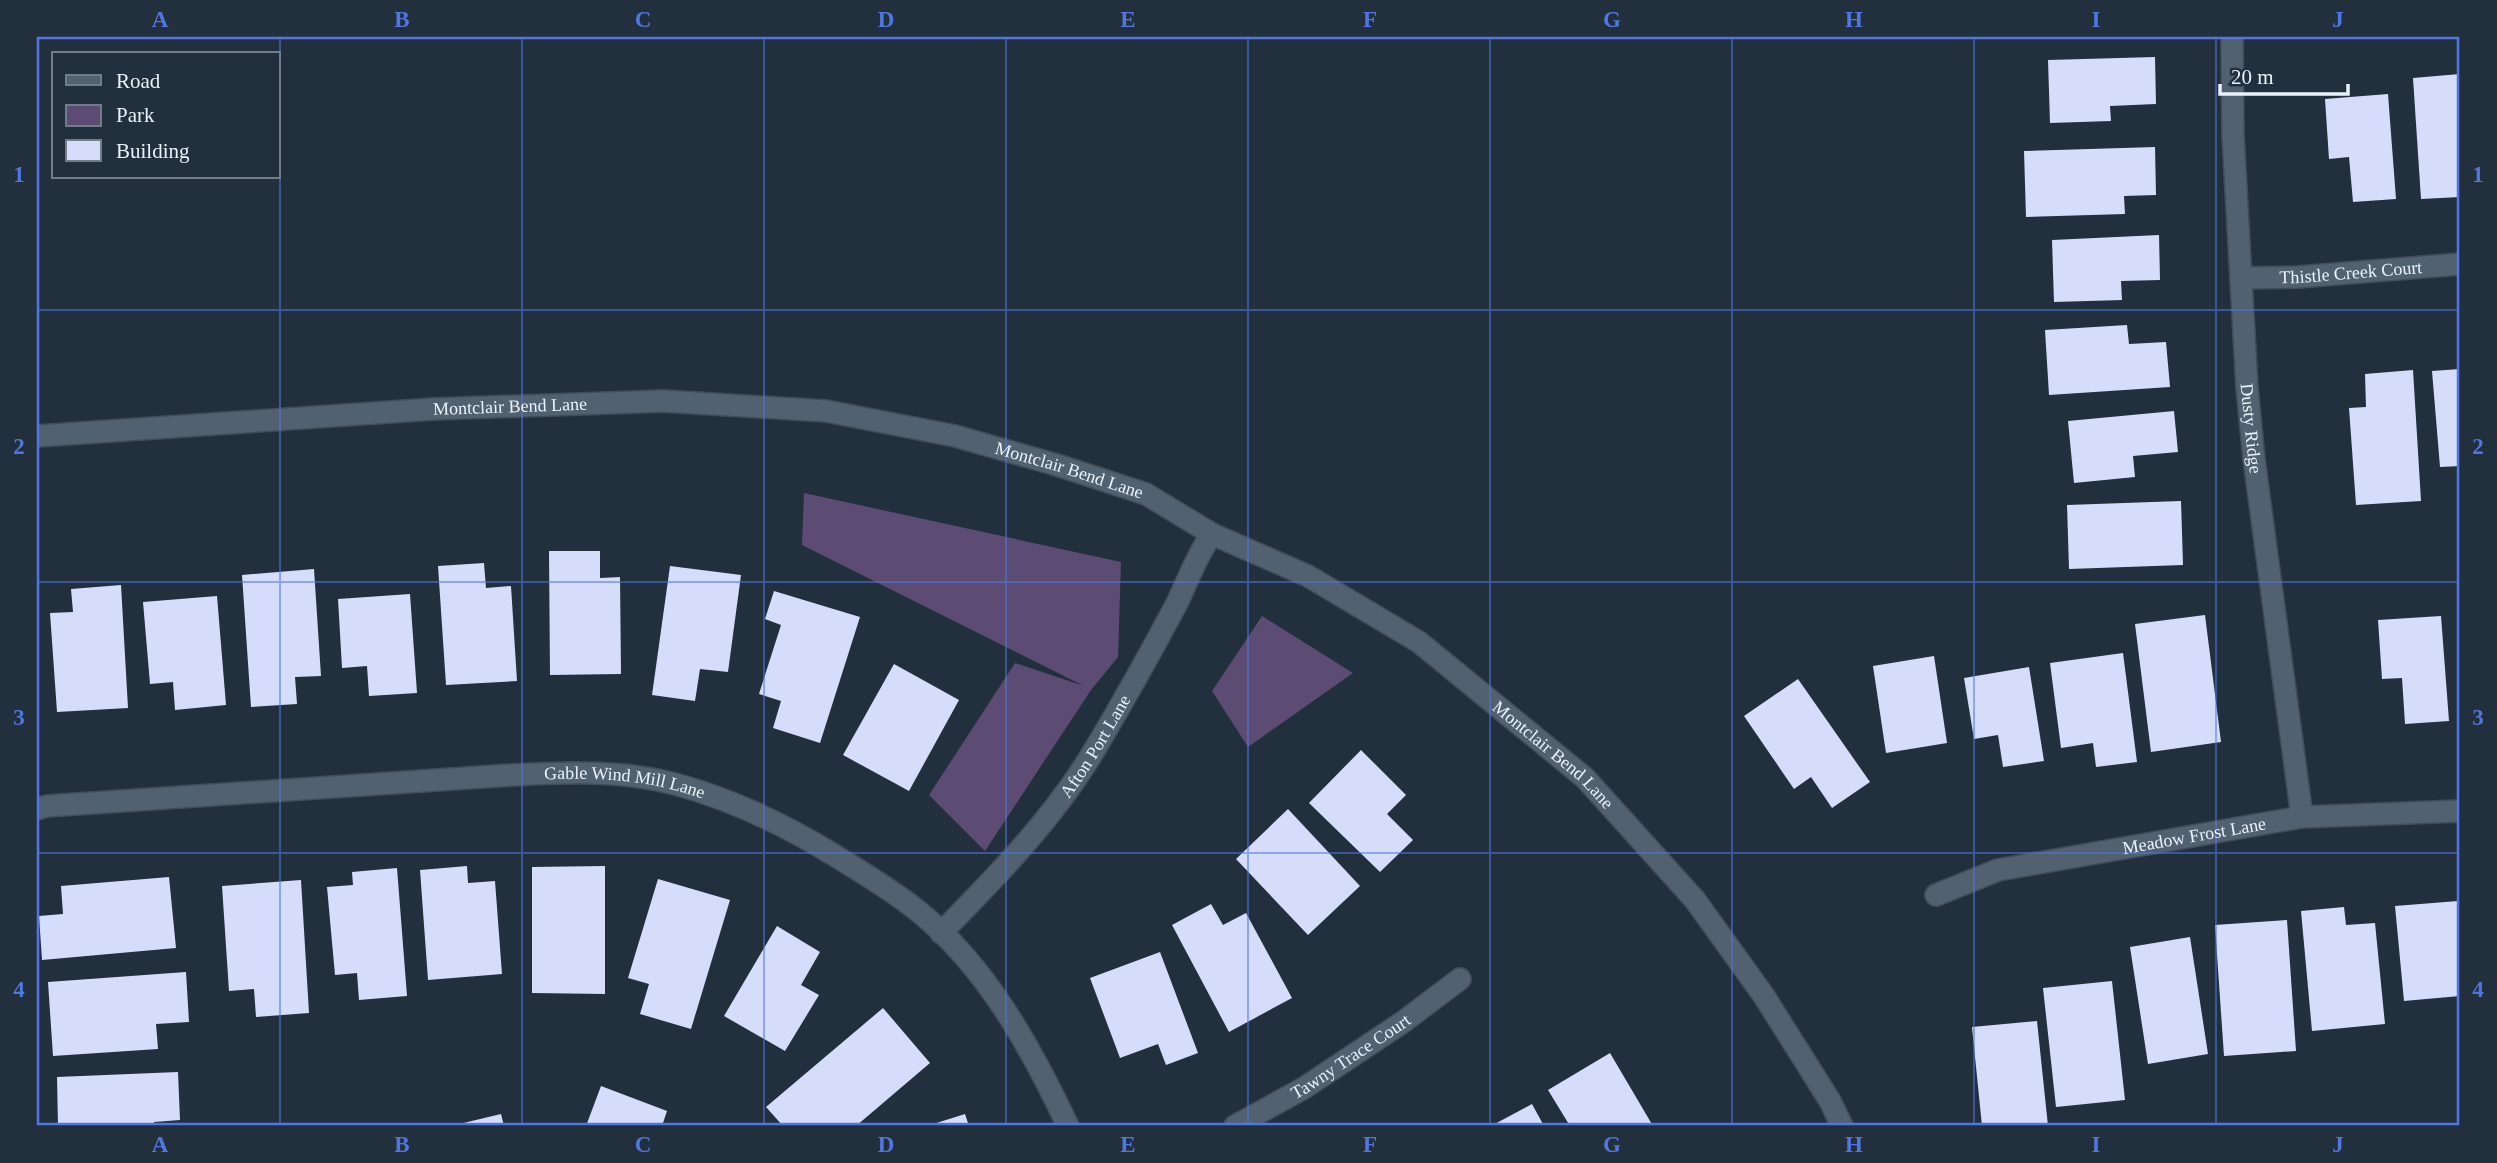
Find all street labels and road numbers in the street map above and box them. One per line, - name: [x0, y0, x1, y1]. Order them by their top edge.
- street label: Thistle Creek Court: [2279, 257, 2423, 287]
- street label: Dusty Ridge: [2237, 382, 2266, 475]
- street label: Montclair Bend Lane: [433, 394, 587, 419]
- street label: Montclair Bend Lane: [993, 438, 1146, 502]
- street label: Afton Port Lane: [1056, 691, 1134, 801]
- street label: Montclair Bend Lane: [1489, 697, 1618, 813]
- street label: Gable Wind Mill Lane: [544, 763, 708, 802]
- street label: Meadow Frost Lane: [2121, 813, 2267, 858]
- street label: Tawny Trace Court: [1288, 1010, 1414, 1103]

